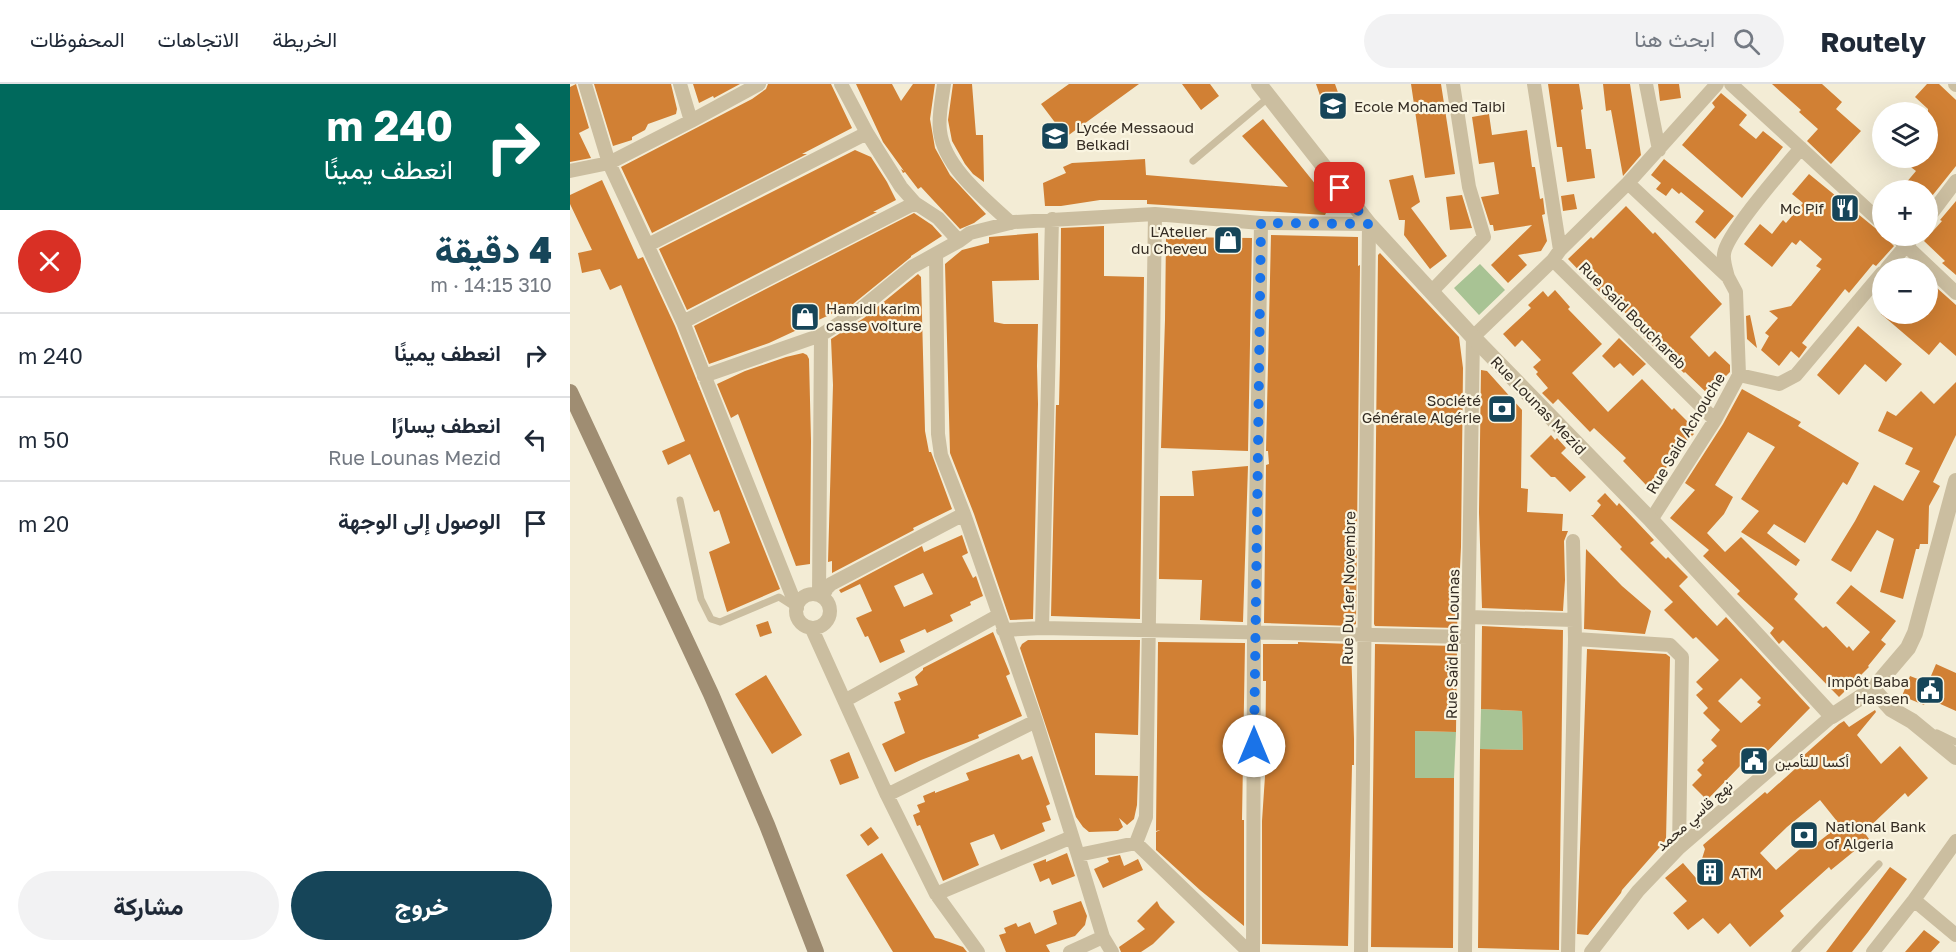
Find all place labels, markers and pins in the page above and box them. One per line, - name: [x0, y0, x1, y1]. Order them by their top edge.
- school or university icon: Ecole Mohamed Taibi: [1317, 90, 1349, 122]
- place label: Ecole Mohamed Taibi: [1354, 97, 1506, 115]
- place label: Lycée Messaoud Belkadi: [1076, 118, 1194, 153]
- school or university icon: Lycée Messaoud Belkadi: [1039, 120, 1071, 152]
- pin: [1314, 162, 1365, 213]
- restaurant icon: Mc Pif: [1829, 192, 1861, 224]
- place label: Mc Pif: [1780, 199, 1825, 217]
- place label: L'Atelier du Cheveu: [1131, 222, 1207, 257]
- shop icon: L'Atelier du Cheveu: [1212, 224, 1244, 256]
- place label: Hamidi karim casse voiture: [826, 299, 922, 334]
- shop icon: Hamidi karim casse voiture: [789, 301, 821, 333]
- place label: Société Générale Algérie: [1362, 391, 1481, 426]
- bank icon: Société Générale Algérie: [1486, 393, 1518, 425]
- place label: Impôt Baba Hassen: [1827, 672, 1909, 707]
- public building icon: Impôt Baba Hassen: [1914, 674, 1946, 706]
- public building icon: أكسا للتأمين: [1738, 745, 1770, 777]
- place label: أكسا للتأمين: [1775, 752, 1850, 772]
- place label: National Bank of Algeria: [1825, 817, 1927, 852]
- bank icon: National Bank of Algeria: [1788, 819, 1820, 851]
- building icon: ATM: [1694, 856, 1726, 888]
- place label: ATM: [1731, 863, 1762, 881]

